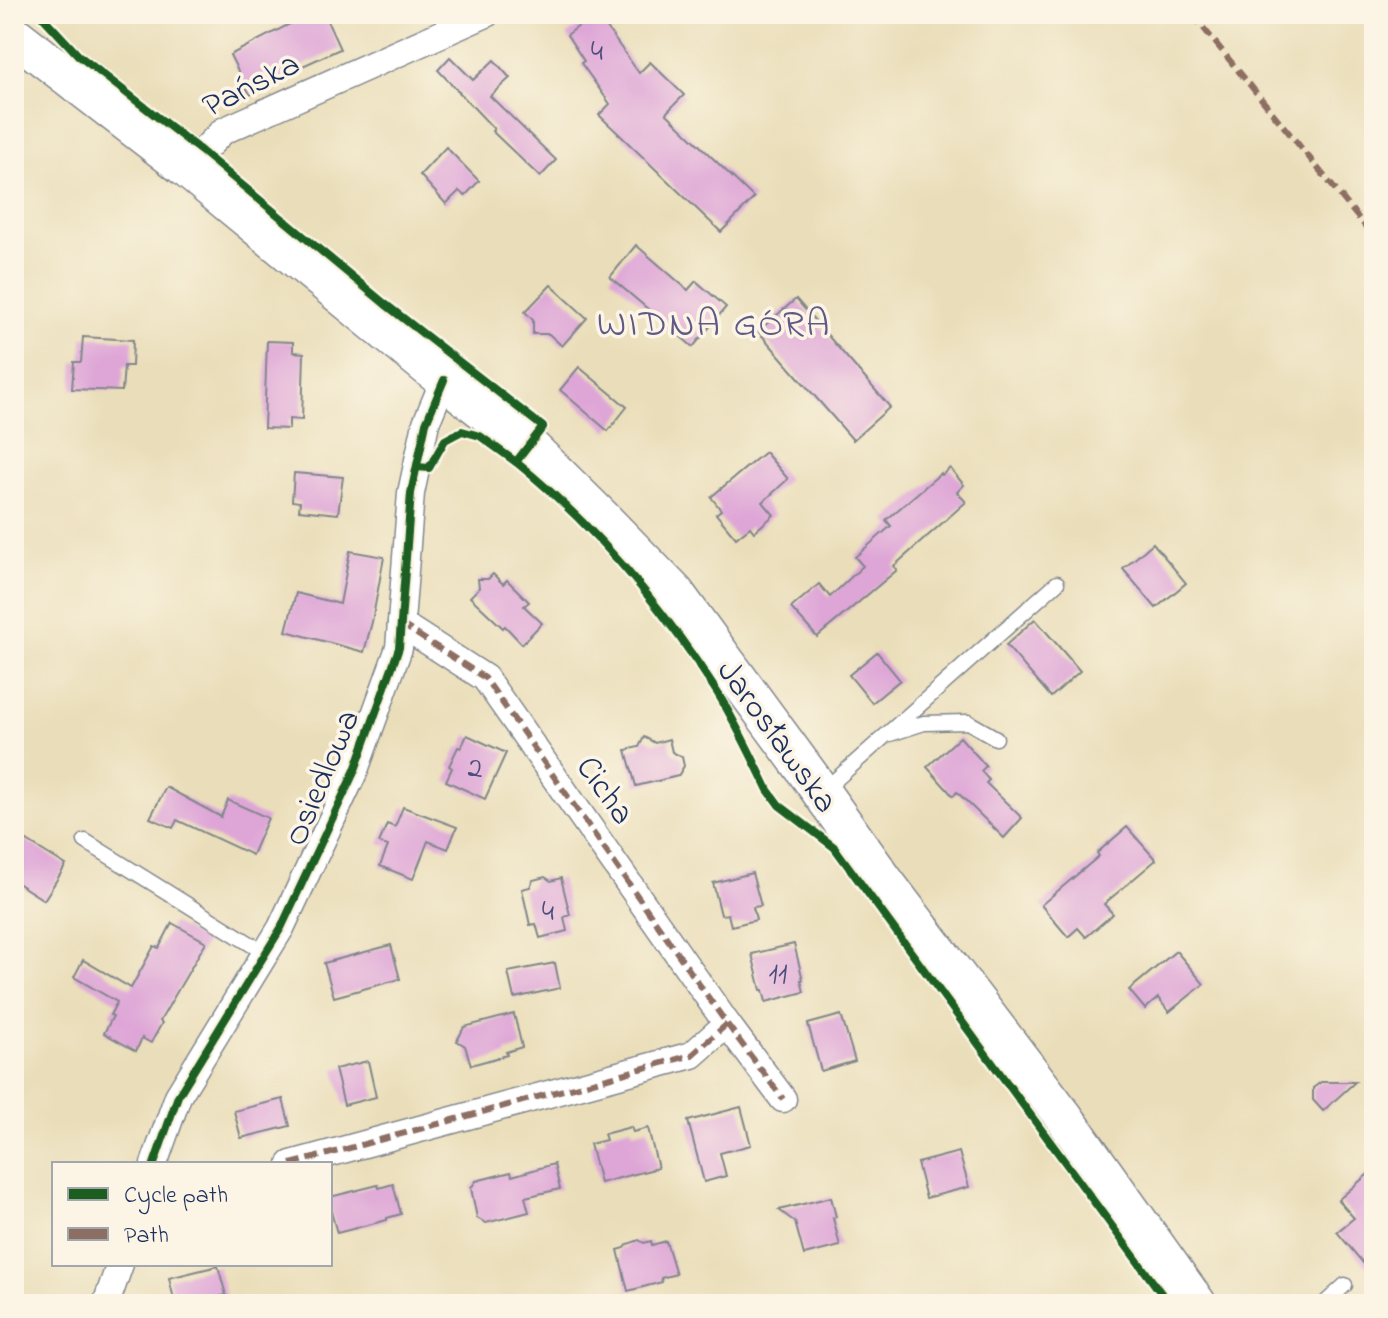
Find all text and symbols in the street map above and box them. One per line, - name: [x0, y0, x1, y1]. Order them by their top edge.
- house number: 4: [591, 31, 603, 75]
- street label: Pańska: [194, 41, 309, 132]
- district label: WIDNA GÓRA: [597, 298, 831, 354]
- street label: Jarosławska: [703, 650, 849, 825]
- street label: Osiedlowa: [273, 702, 375, 855]
- street label: Cicha: [562, 746, 646, 836]
- house number: 2: [468, 748, 483, 792]
- house number: 4: [542, 891, 554, 935]
- house number: 11: [768, 954, 788, 998]
- legend: [52, 1162, 332, 1266]
- text: Cycle path: [124, 1179, 228, 1215]
- text: Path: [124, 1219, 169, 1254]

